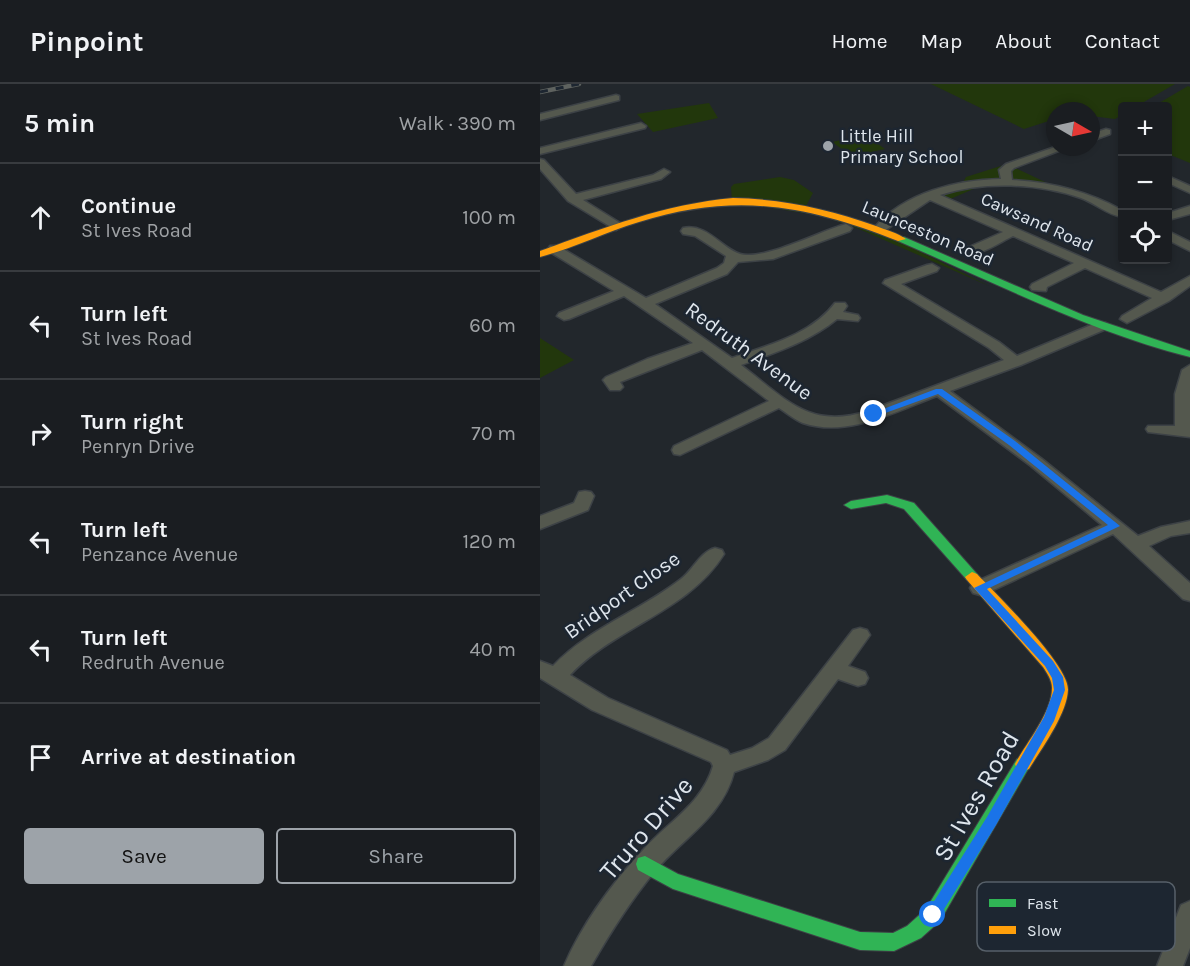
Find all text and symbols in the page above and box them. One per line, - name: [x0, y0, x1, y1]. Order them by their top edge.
- text: Pinpoint: [30, 25, 143, 58]
- text: Home: [832, 29, 888, 53]
- text: Map: [921, 29, 962, 53]
- text: About: [995, 29, 1052, 53]
- text: Contact: [1085, 29, 1160, 53]
- north arrow: [1046, 102, 1100, 156]
- map controls: [1118, 102, 1172, 264]
- button: +: [1118, 102, 1172, 156]
- text: 5 min: [24, 108, 95, 139]
- text: Walk · 390 m: [399, 112, 516, 135]
- place label: Little Hill Primary School: [840, 125, 964, 168]
- marker: Little Hill Primary School: [821, 139, 835, 153]
- button: −: [1118, 156, 1172, 210]
- street label: Cawsand Road: [977, 187, 1097, 257]
- text: Continue: [81, 193, 176, 219]
- street label: Launceston Road: [859, 195, 997, 271]
- icon: ahead: [24, 201, 57, 234]
- text: 100 m: [462, 206, 516, 229]
- button: locate: [1118, 210, 1172, 264]
- text: St Ives Road: [81, 219, 193, 242]
- street label: Redruth Avenue: [681, 297, 817, 405]
- text: Turn left: [81, 301, 168, 327]
- icon: left: [24, 309, 57, 342]
- text: 60 m: [469, 314, 516, 337]
- text: St Ives Road: [81, 327, 193, 350]
- route end: [860, 400, 886, 426]
- text: Turn right: [81, 409, 184, 435]
- icon: right: [24, 417, 57, 450]
- text: 70 m: [471, 422, 516, 445]
- text: Penryn Drive: [81, 435, 194, 458]
- text: Turn left: [81, 517, 168, 543]
- icon: left: [24, 525, 57, 558]
- text: 120 m: [462, 530, 516, 553]
- text: Penzance Avenue: [81, 543, 238, 566]
- street label: Bridport Close: [560, 546, 684, 644]
- text: Turn left: [81, 625, 168, 651]
- icon: left: [24, 633, 57, 666]
- text: 40 m: [470, 638, 516, 661]
- text: Redruth Avenue: [81, 651, 225, 674]
- street label: St Ives Road: [927, 726, 1026, 867]
- icon: arrive: [24, 741, 57, 774]
- text: Arrive at destination: [81, 744, 296, 770]
- street label: Truro Drive: [593, 770, 700, 886]
- button: Save: [24, 828, 264, 884]
- button: Share: [276, 828, 516, 884]
- legend: [977, 882, 1175, 951]
- text: Fast: [1027, 894, 1058, 913]
- route start: [919, 901, 945, 927]
- text: Slow: [1027, 921, 1062, 940]

